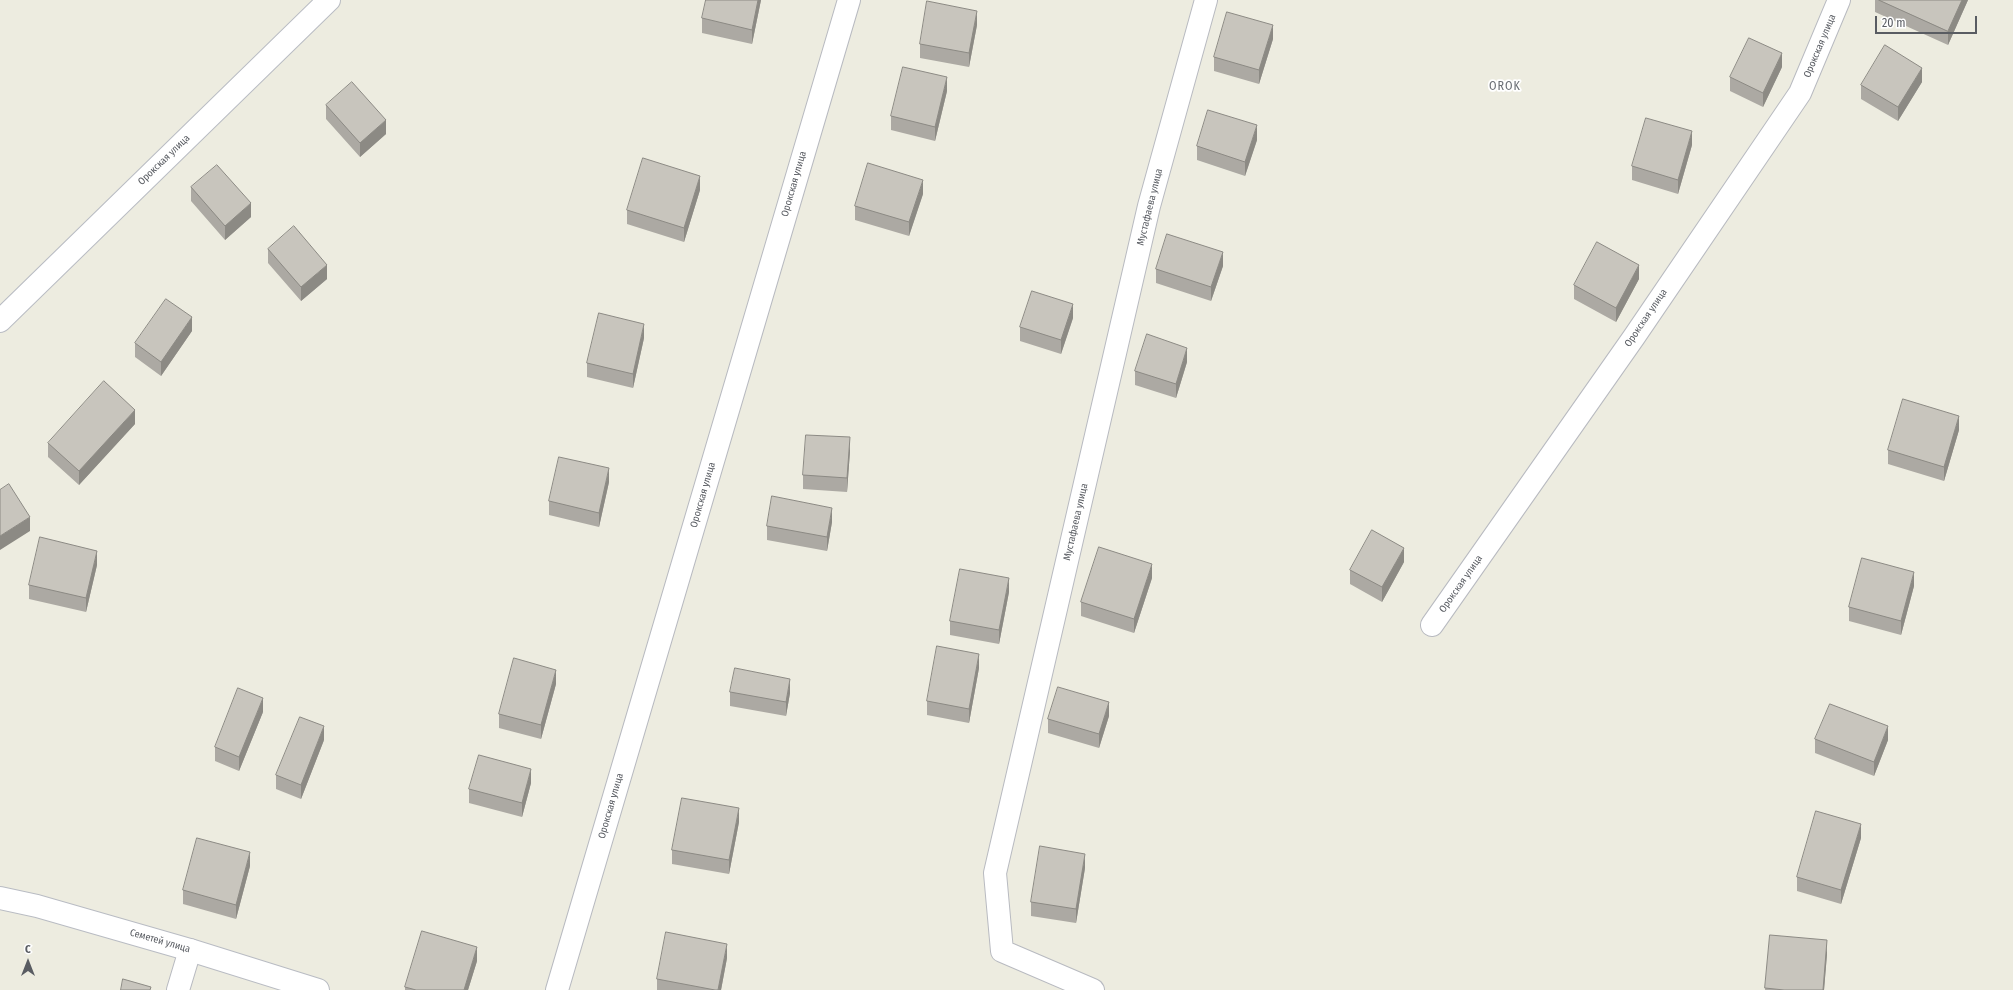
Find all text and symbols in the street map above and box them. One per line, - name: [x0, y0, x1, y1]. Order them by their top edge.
- scale bar: [1877, 8, 1979, 34]
- street label: Орокская улица: [1801, 13, 1839, 79]
- text: 20 m: [1882, 16, 1906, 30]
- district label: OROK: [1489, 80, 1521, 94]
- street label: Орокская улица: [136, 132, 192, 188]
- street label: Орокская улица: [779, 150, 809, 218]
- street label: Мустафаева улица: [1135, 167, 1165, 247]
- street label: Орокская улица: [1622, 287, 1670, 349]
- street label: Орокская улица: [688, 461, 718, 529]
- street label: Мустафаева улица: [1061, 482, 1091, 562]
- street label: Орокская улица: [1437, 553, 1485, 615]
- street label: Орокская улица: [596, 772, 626, 840]
- street label: Семетей улица: [128, 927, 192, 955]
- north arrow: [8, 942, 48, 982]
- text: С: [25, 943, 31, 956]

